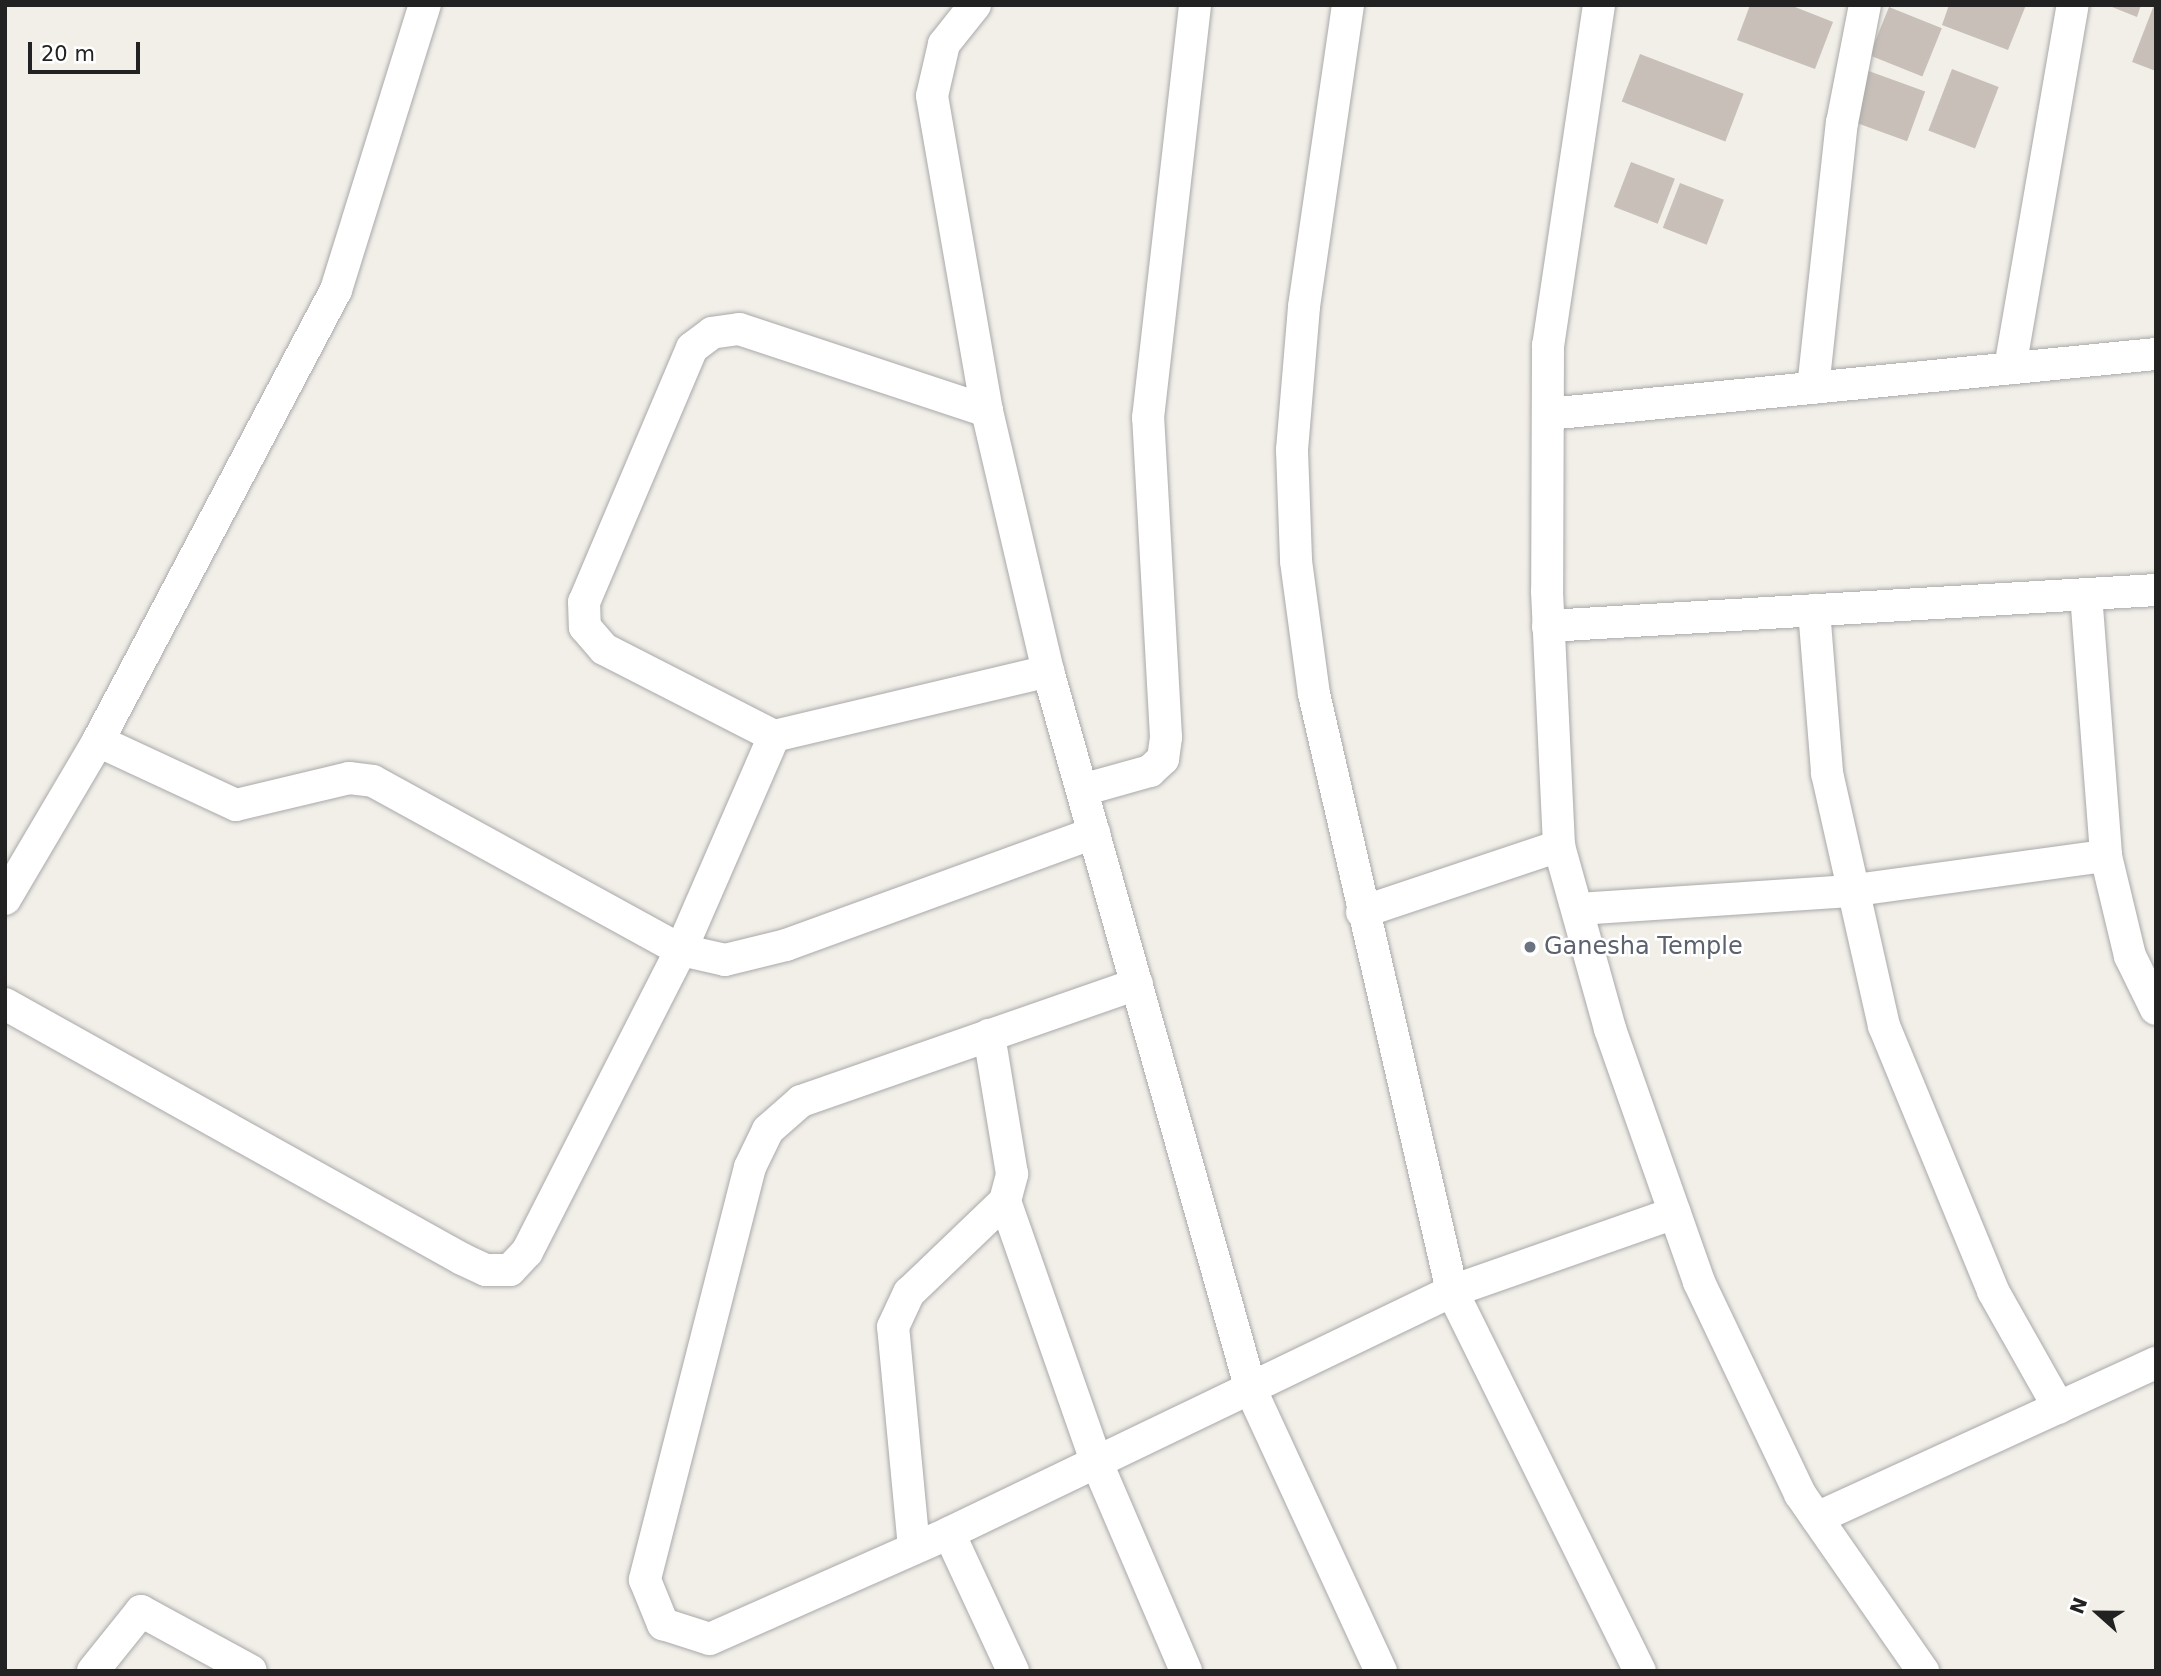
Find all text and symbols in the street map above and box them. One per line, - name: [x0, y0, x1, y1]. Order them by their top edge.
- scale bar: [32, 28, 144, 72]
- text: 20 m: [41, 42, 95, 66]
- place label: Ganesha Temple: [1544, 933, 1743, 961]
- marker: Ganesha Temple: [1522, 939, 1538, 955]
- north arrow: [2063, 1578, 2133, 1648]
- text: N: [2065, 1594, 2092, 1617]

